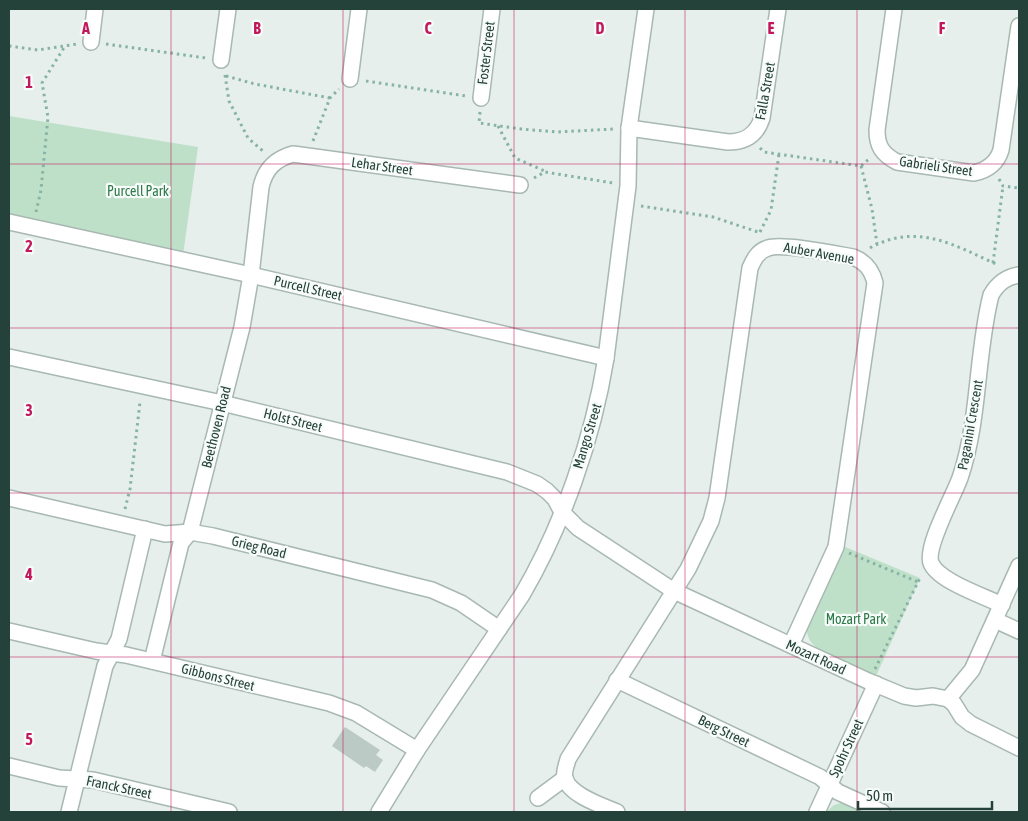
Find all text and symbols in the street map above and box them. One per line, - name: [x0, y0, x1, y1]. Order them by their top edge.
- text: A: [81, 19, 90, 37]
- text: B: [253, 19, 261, 37]
- text: C: [424, 19, 432, 37]
- text: D: [596, 19, 605, 37]
- text: E: [768, 19, 775, 37]
- text: F: [939, 19, 946, 37]
- street label: Foster Street: [474, 20, 498, 86]
- street label: Falla Street: [752, 61, 778, 121]
- text: 1: [25, 73, 33, 91]
- street label: Gabrieli Street: [898, 153, 974, 179]
- street label: Lehar Street: [350, 154, 414, 178]
- park label: Purcell Park: [107, 183, 169, 199]
- text: 2: [25, 237, 33, 255]
- street label: Auber Avenue: [782, 239, 856, 267]
- street label: Purcell Street: [272, 272, 344, 304]
- street label: Paganini Crescent: [954, 379, 986, 471]
- street label: Beethoven Road: [198, 384, 234, 470]
- text: 3: [25, 401, 33, 419]
- street label: Mango Street: [569, 401, 605, 471]
- street label: Holst Street: [262, 405, 324, 435]
- street label: Grieg Road: [230, 532, 288, 562]
- text: 4: [24, 565, 33, 583]
- park label: Mozart Park: [826, 611, 886, 627]
- street label: Mozart Road: [784, 636, 848, 678]
- street label: Gibbons Street: [180, 660, 256, 694]
- street label: Berg Street: [696, 712, 752, 750]
- street label: Spohr Street: [826, 716, 866, 780]
- text: 5: [25, 730, 33, 748]
- street label: Franck Street: [85, 772, 153, 802]
- scale bar: [858, 778, 992, 810]
- text: 50 m: [866, 787, 893, 804]

